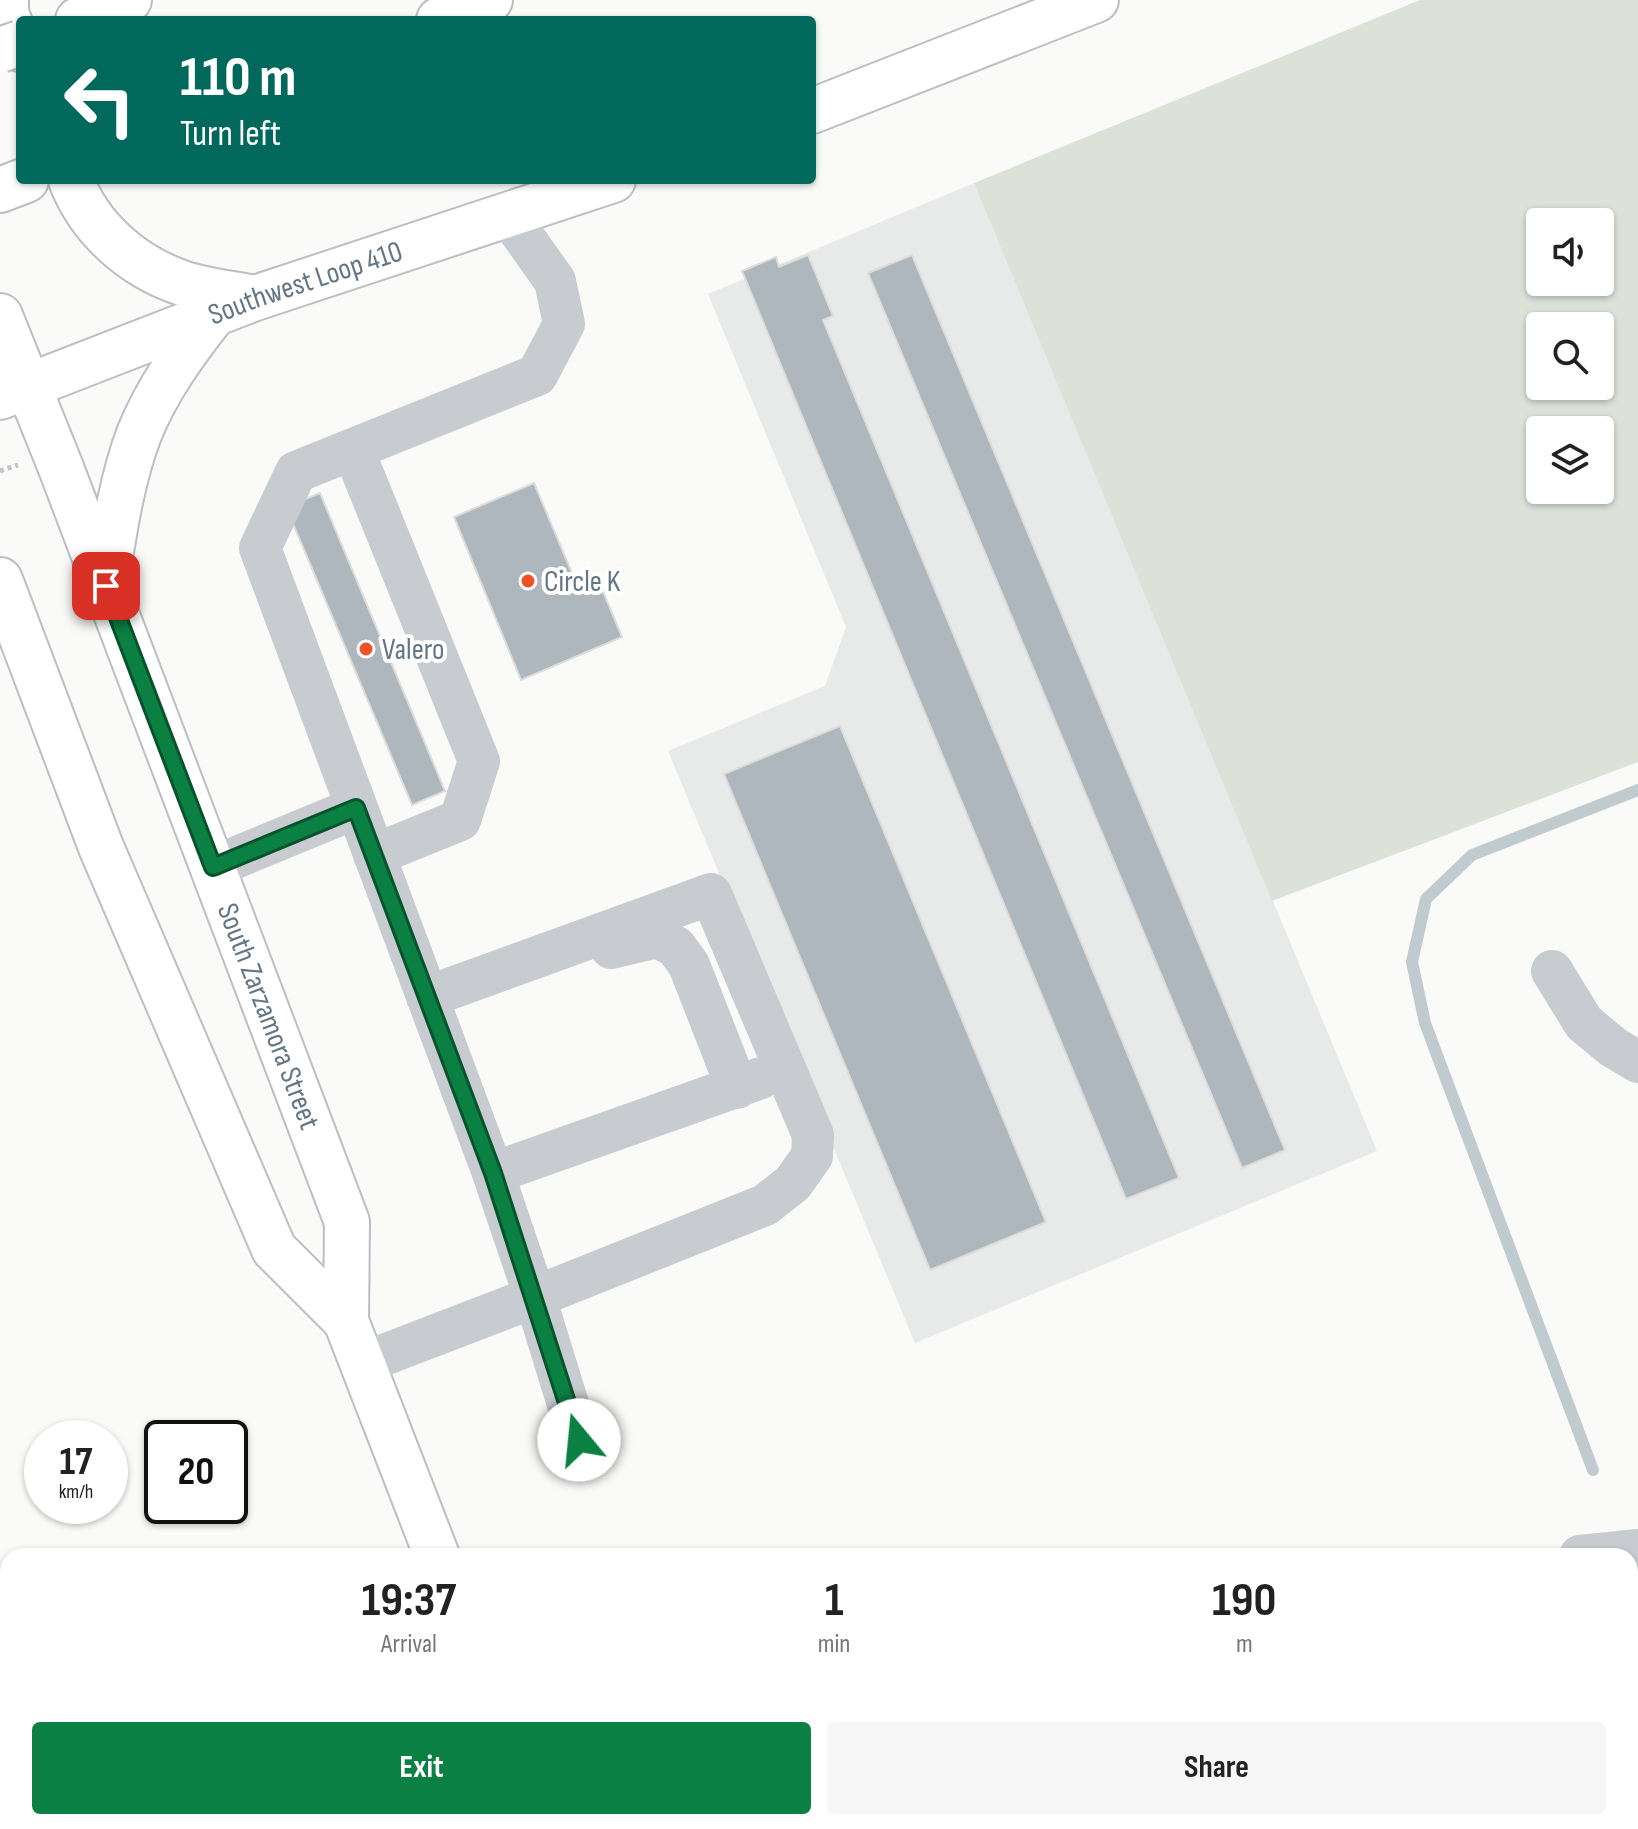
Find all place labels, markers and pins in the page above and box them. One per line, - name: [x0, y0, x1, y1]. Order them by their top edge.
- pin: [72, 552, 140, 620]
- place label: Circle K: [544, 564, 621, 600]
- marker: Circle K: [519, 572, 537, 590]
- place label: Valero: [382, 632, 444, 668]
- marker: Valero: [357, 640, 375, 658]

